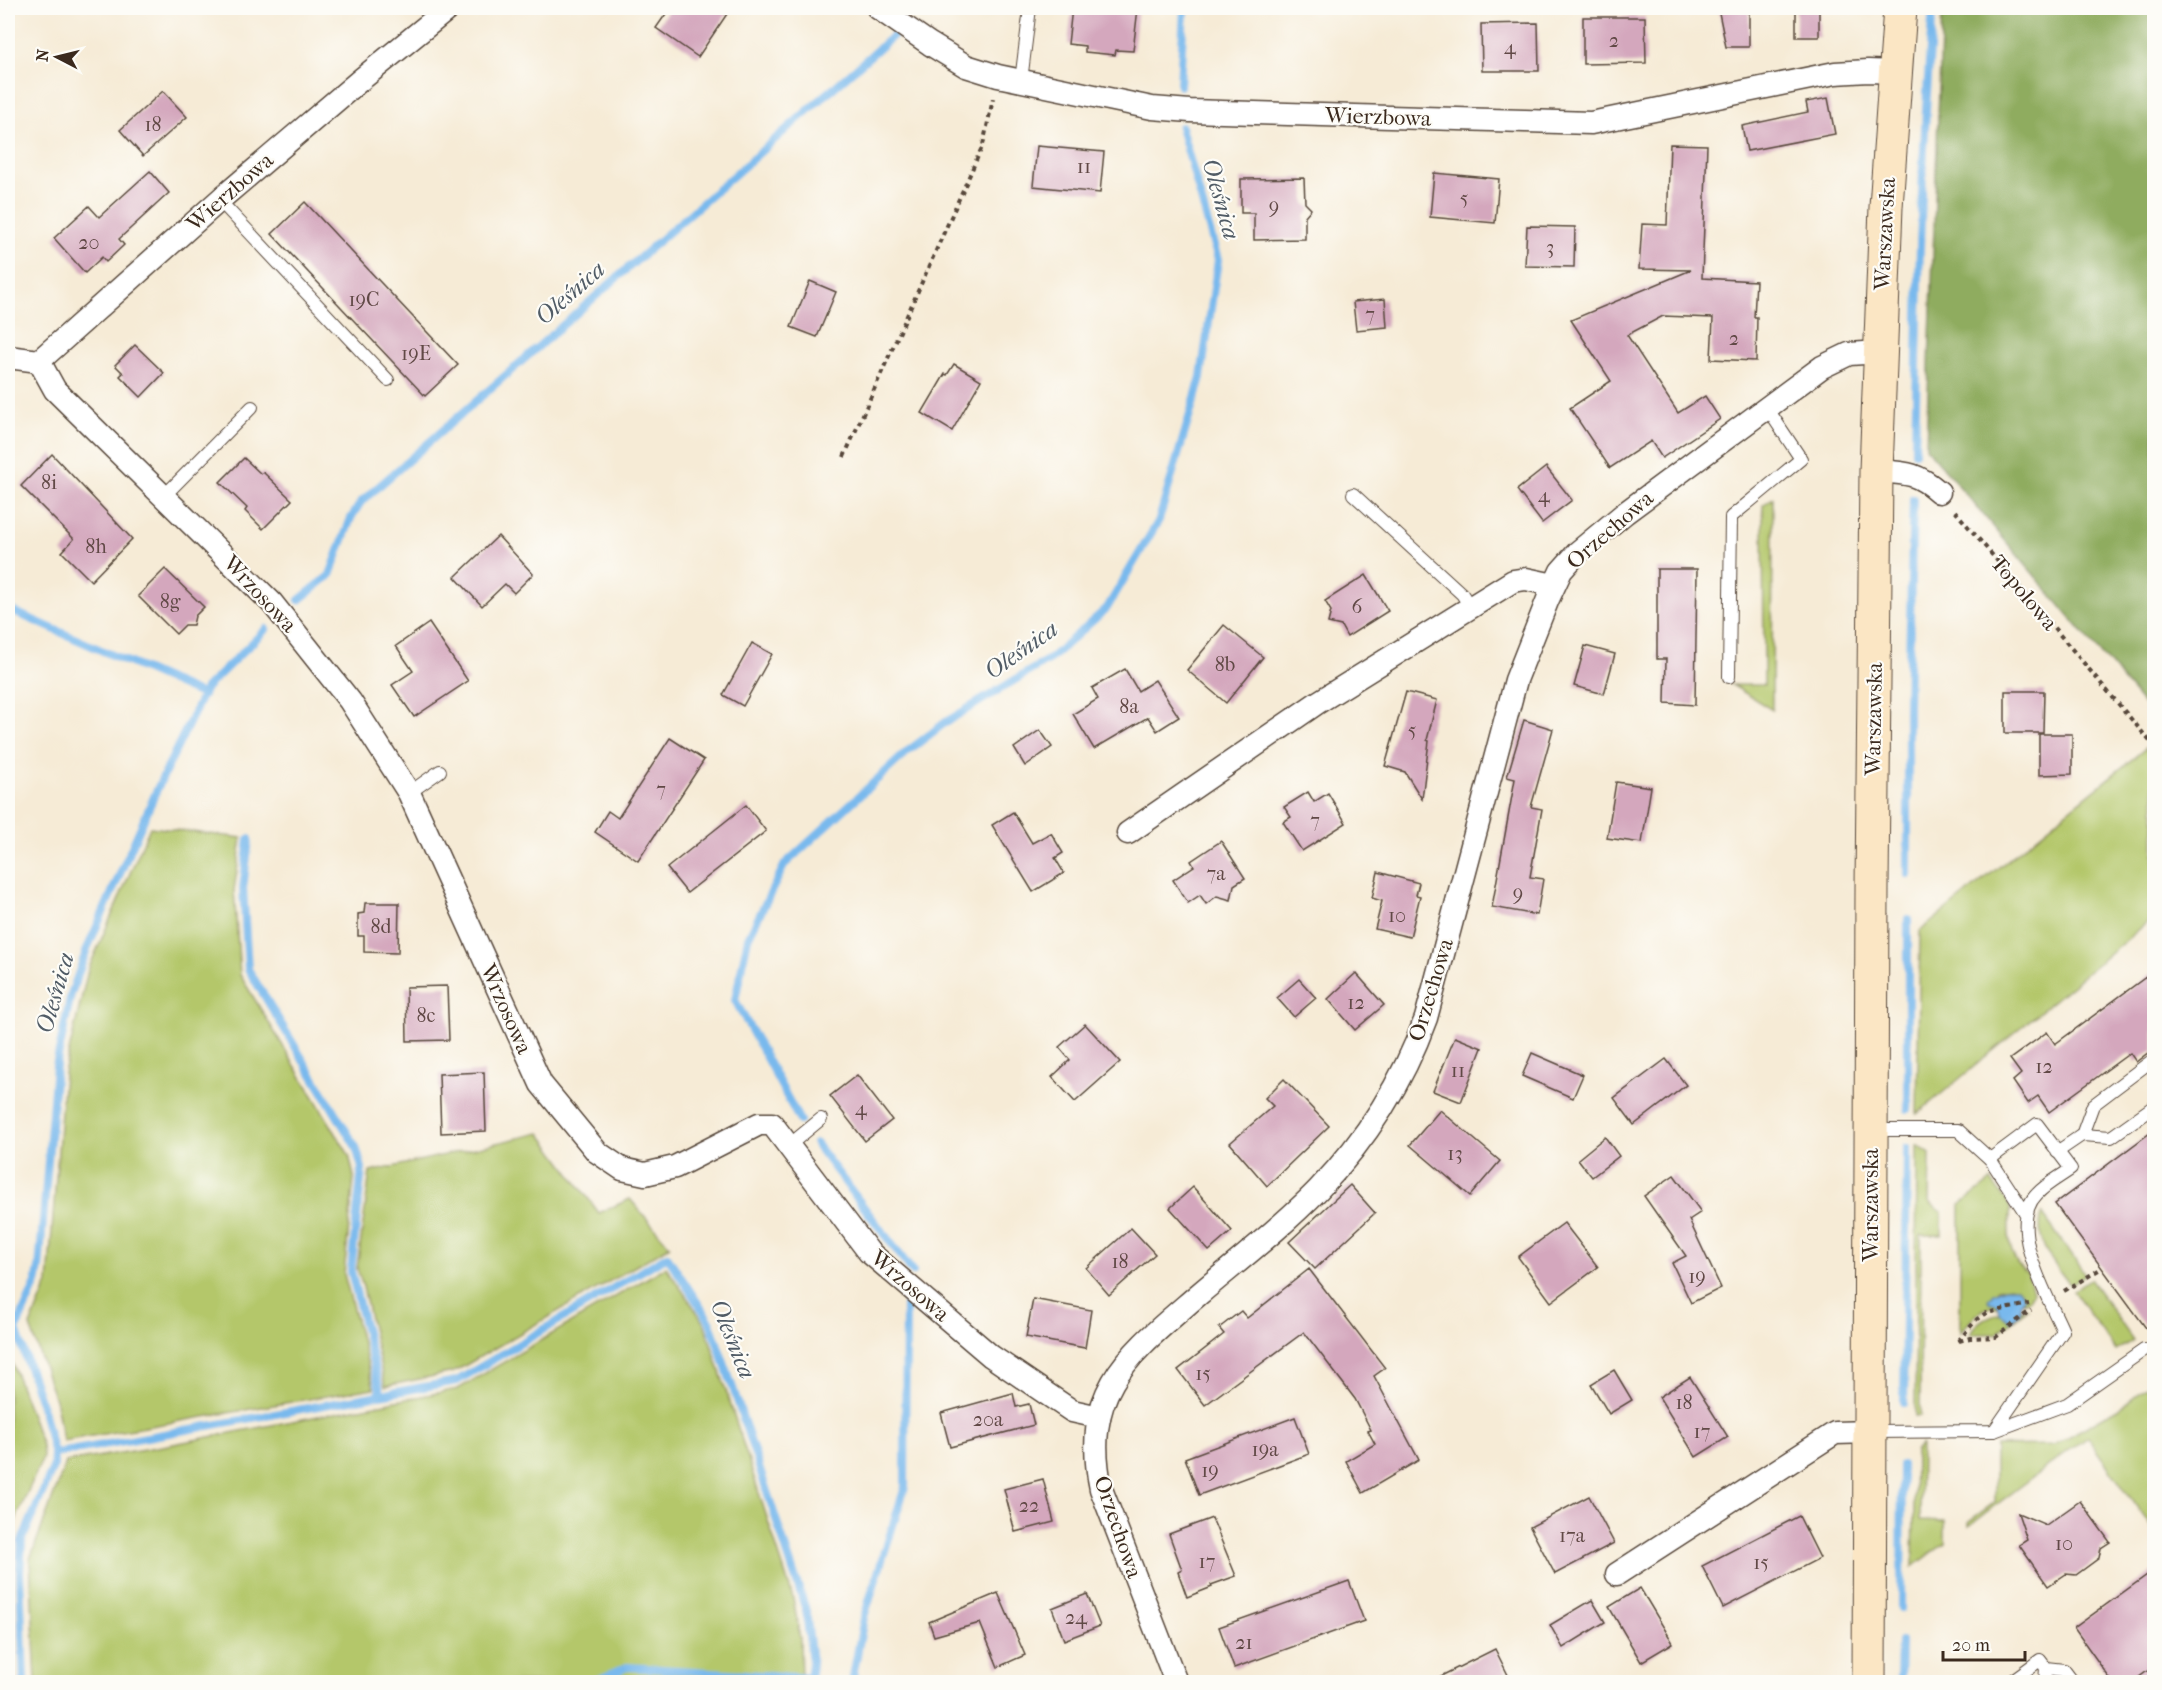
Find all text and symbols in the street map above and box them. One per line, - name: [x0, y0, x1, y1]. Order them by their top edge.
- north arrow: [27, 27, 87, 87]
- house number: 2: [1609, 29, 1619, 52]
- house number: 4: [1504, 36, 1517, 59]
- text: N: [32, 47, 53, 62]
- street label: Wierzbowa: [1323, 102, 1432, 132]
- house number: 18: [144, 113, 162, 136]
- street label: Wierzbowa: [181, 147, 279, 237]
- house number: 11: [1077, 155, 1091, 178]
- water label: Oleśnica: [1196, 155, 1246, 243]
- street label: Warszawska: [1869, 176, 1901, 292]
- house number: 5: [1460, 187, 1468, 210]
- house number: 9: [1269, 195, 1279, 218]
- house number: 20: [78, 231, 100, 254]
- house number: 3: [1546, 236, 1554, 259]
- water label: Oleśnica: [530, 255, 610, 331]
- house number: 19C: [348, 288, 380, 311]
- house number: 7: [1365, 303, 1375, 326]
- house number: 2: [1729, 327, 1739, 350]
- house number: 19E: [401, 342, 431, 365]
- house number: 8i: [41, 471, 57, 494]
- house number: 4: [1538, 484, 1551, 507]
- street label: Orzechowa: [1561, 485, 1659, 575]
- house number: 8h: [85, 535, 107, 558]
- street label: Wrzosowa: [217, 549, 303, 638]
- street label: Topolowa: [1985, 550, 2063, 636]
- house number: 8g: [160, 590, 181, 613]
- house number: 6: [1352, 595, 1363, 618]
- water label: Oleśnica: [979, 615, 1063, 685]
- house number: 8b: [1215, 653, 1235, 676]
- street label: Warszawska: [1860, 661, 1888, 777]
- house number: 8a: [1119, 695, 1139, 718]
- house number: 5: [1408, 719, 1416, 742]
- house number: 7: [656, 778, 666, 801]
- house number: 7: [1310, 809, 1320, 832]
- house number: 7a: [1207, 862, 1226, 885]
- house number: 9: [1513, 882, 1523, 905]
- house number: 10: [1388, 904, 1406, 927]
- house number: 8d: [371, 915, 393, 938]
- street label: Orzechowa: [1403, 935, 1459, 1045]
- water label: Oleśnica: [30, 949, 80, 1037]
- street label: Wrzosowa: [474, 959, 538, 1059]
- house number: 12: [1347, 991, 1365, 1014]
- house number: 8c: [417, 1004, 436, 1027]
- house number: 12: [2035, 1055, 2053, 1078]
- house number: 11: [1451, 1059, 1465, 1082]
- house number: 4: [855, 1097, 868, 1120]
- house number: 13: [1447, 1142, 1463, 1165]
- street label: Warszawska: [1858, 1148, 1884, 1263]
- street label: Wrzosowa: [865, 1244, 955, 1328]
- house number: 18: [1111, 1250, 1129, 1273]
- house number: 19: [1688, 1265, 1706, 1288]
- water label: Oleśnica: [704, 1295, 762, 1383]
- house number: 15: [1195, 1362, 1211, 1385]
- house number: 18: [1675, 1391, 1693, 1414]
- house number: 20a: [973, 1408, 1004, 1431]
- house number: 17: [1694, 1420, 1711, 1443]
- house number: 19a: [1252, 1438, 1279, 1461]
- house number: 19: [1201, 1459, 1219, 1482]
- street label: Orzechowa: [1088, 1473, 1148, 1582]
- house number: 22: [1019, 1494, 1039, 1517]
- house number: 17a: [1559, 1524, 1586, 1547]
- house number: 10: [2055, 1532, 2073, 1555]
- house number: 17: [1199, 1550, 1216, 1573]
- house number: 15: [1753, 1551, 1769, 1574]
- house number: 24: [1065, 1606, 1088, 1629]
- scale bar: [1943, 1624, 2026, 1662]
- house number: 21: [1235, 1631, 1253, 1654]
- text: 20 m: [1952, 1635, 1990, 1656]

